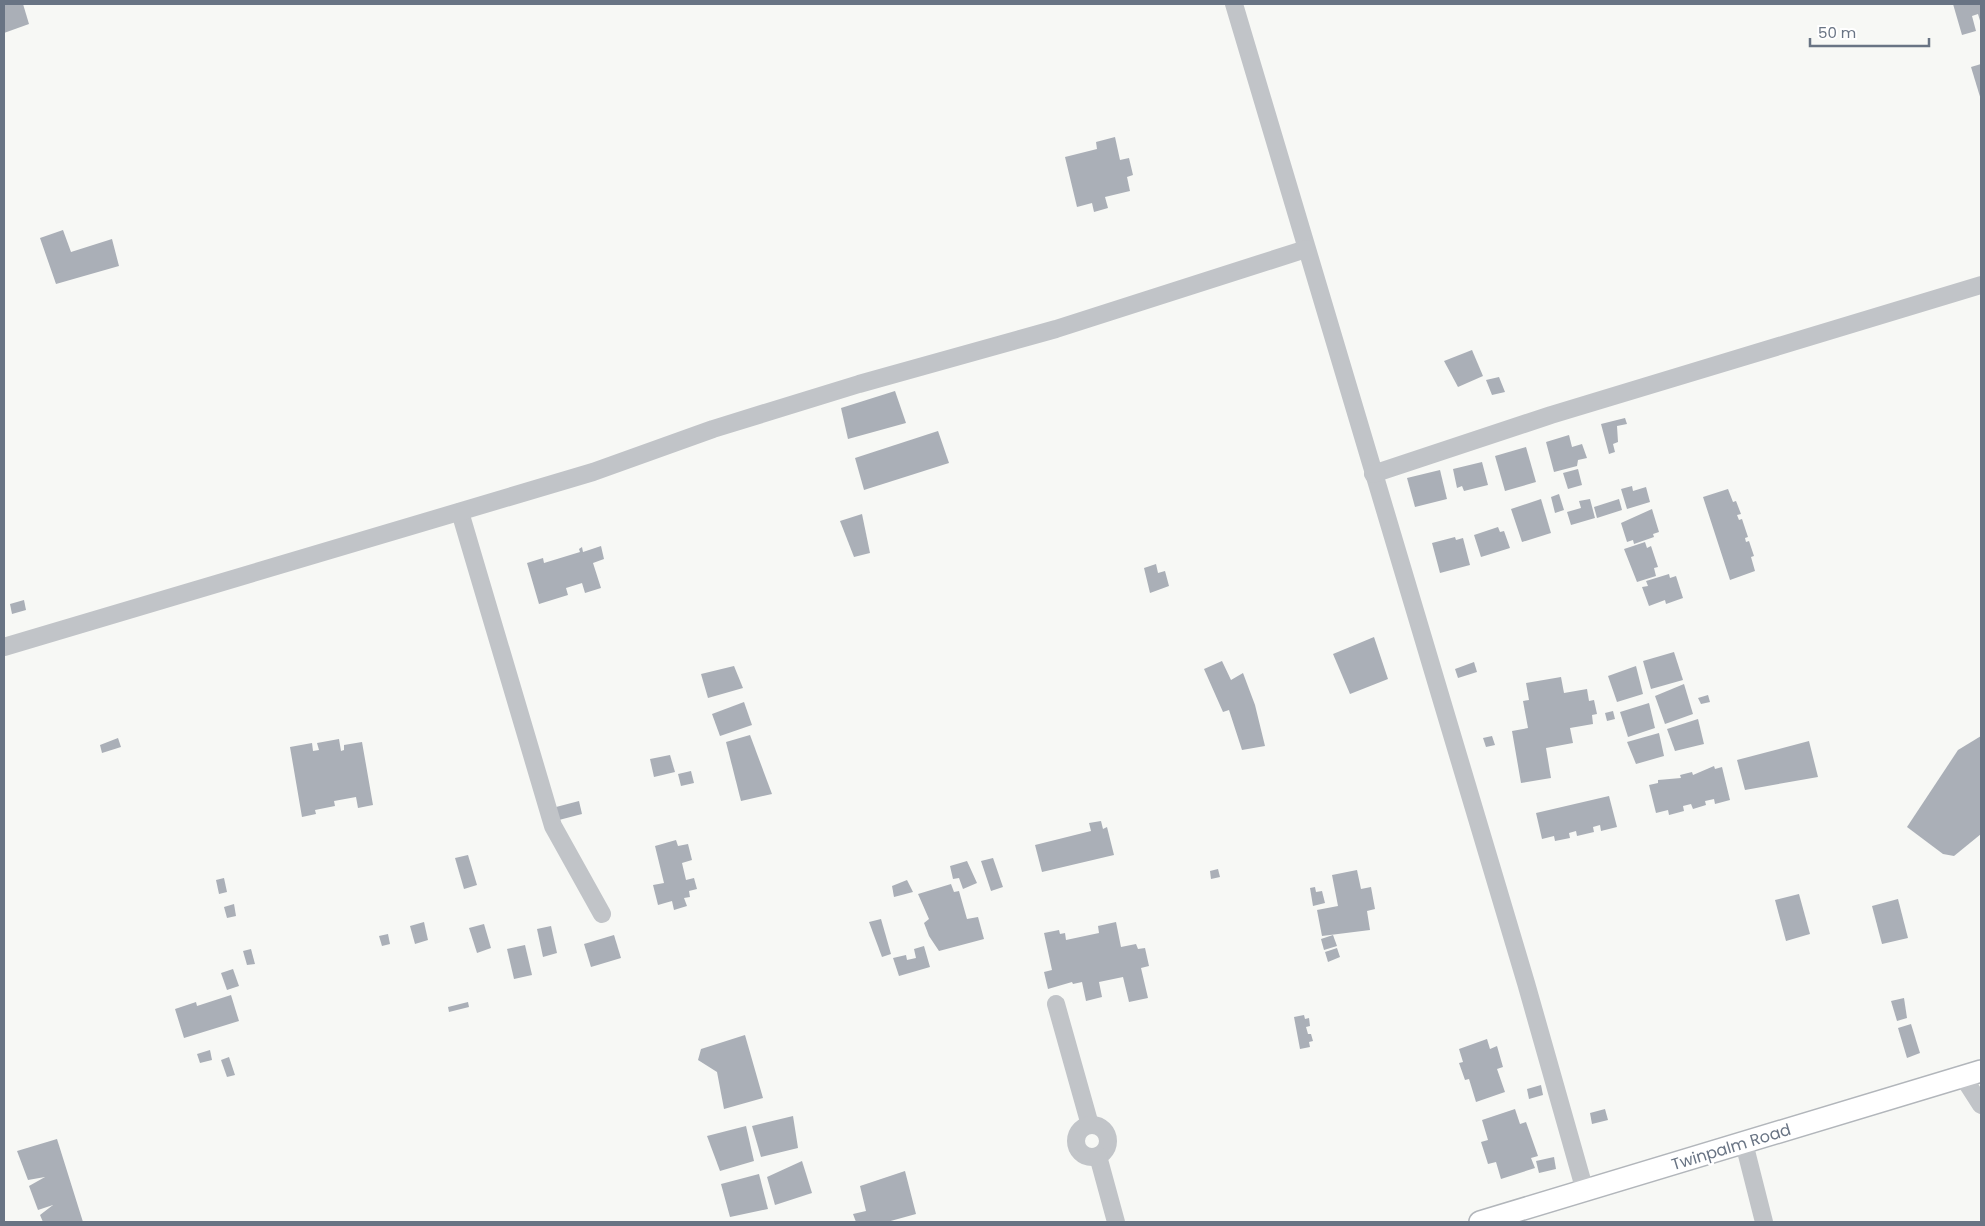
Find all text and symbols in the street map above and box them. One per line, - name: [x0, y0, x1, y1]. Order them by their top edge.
- scale bar: [1810, 15, 1929, 47]
- text: 50 m: [1818, 22, 1856, 43]
- street label: Twinpalm Road: [1668, 1118, 1794, 1176]

